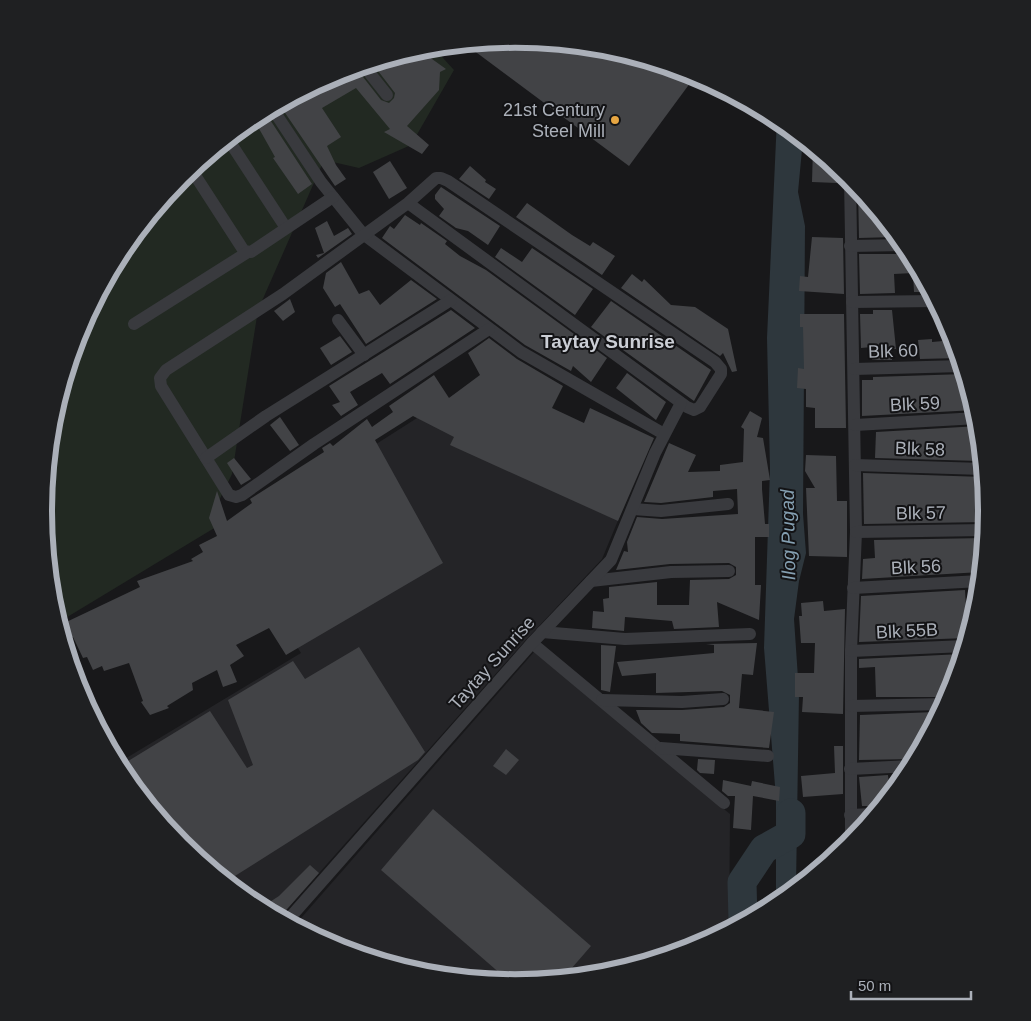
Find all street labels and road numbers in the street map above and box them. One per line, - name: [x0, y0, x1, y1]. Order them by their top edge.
- street label: Blk 60: [868, 340, 918, 362]
- street label: Blk 59: [889, 393, 941, 415]
- street label: Blk 58: [895, 438, 945, 460]
- street label: Blk 57: [896, 503, 946, 523]
- street label: Blk 56: [890, 556, 942, 578]
- street label: Taytay Sunrise: [445, 612, 539, 714]
- street label: Blk 55B: [875, 619, 939, 643]

